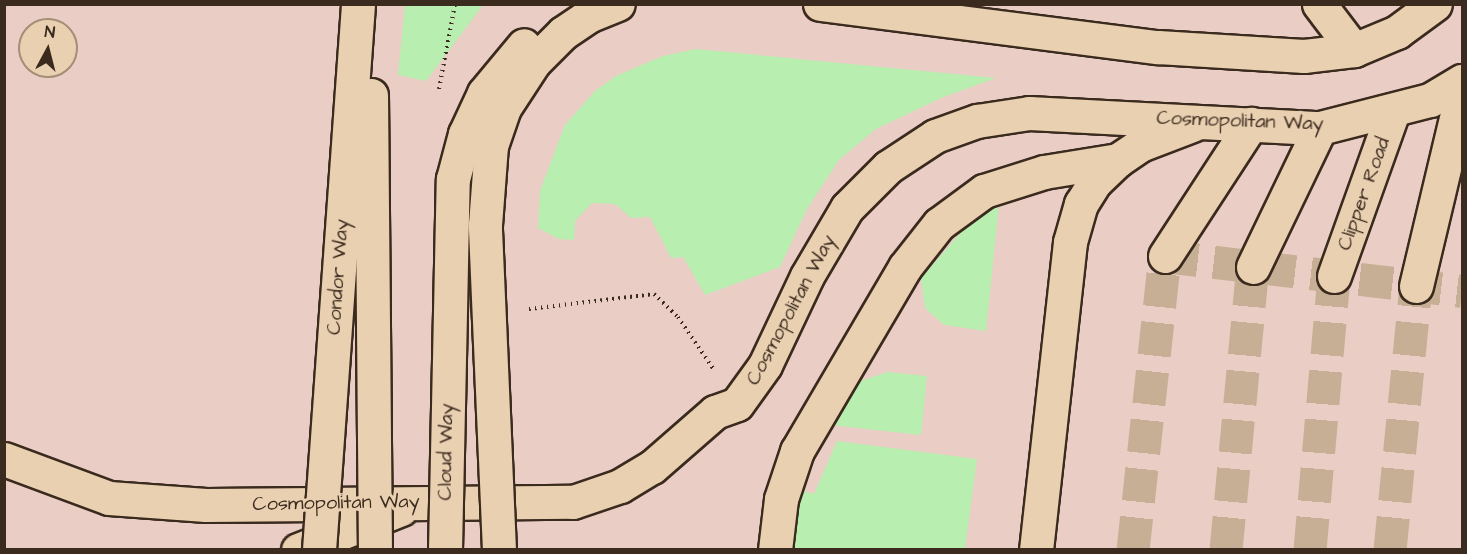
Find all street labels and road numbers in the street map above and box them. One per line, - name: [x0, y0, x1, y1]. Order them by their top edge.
- street label: Cosmopolitan Way: [1156, 106, 1324, 136]
- street label: Clipper Road: [1332, 134, 1396, 254]
- street label: Condor Way: [322, 218, 354, 336]
- street label: Cosmopolitan Way: [741, 231, 841, 389]
- street label: Cloud Way: [433, 403, 459, 501]
- street label: Cosmopolitan Way: [252, 490, 420, 516]

